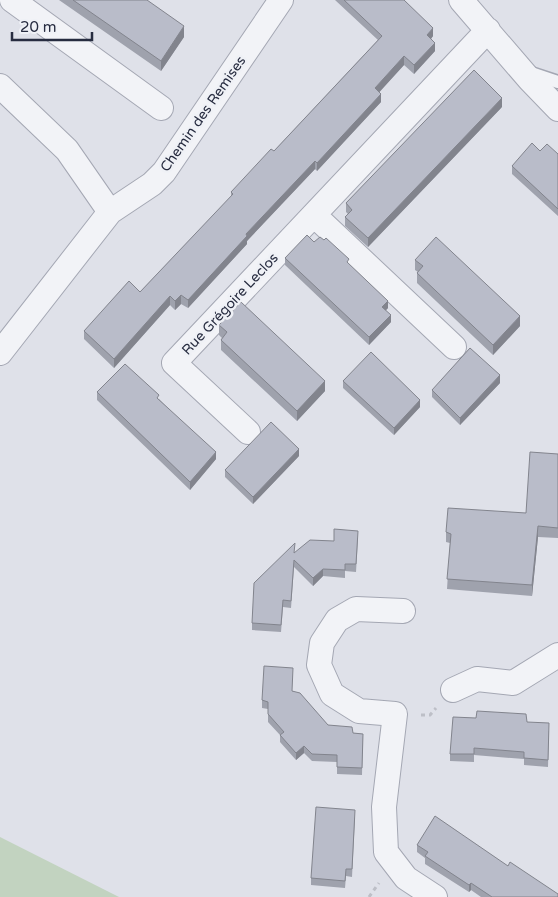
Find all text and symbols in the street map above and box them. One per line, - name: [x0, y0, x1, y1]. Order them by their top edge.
- scale bar: [12, 10, 92, 42]
- text: 20 m: [20, 18, 57, 36]
- street label: Chemin des Remises: [157, 53, 250, 175]
- street label: Rue Grégoire Leclos: [178, 249, 282, 359]

